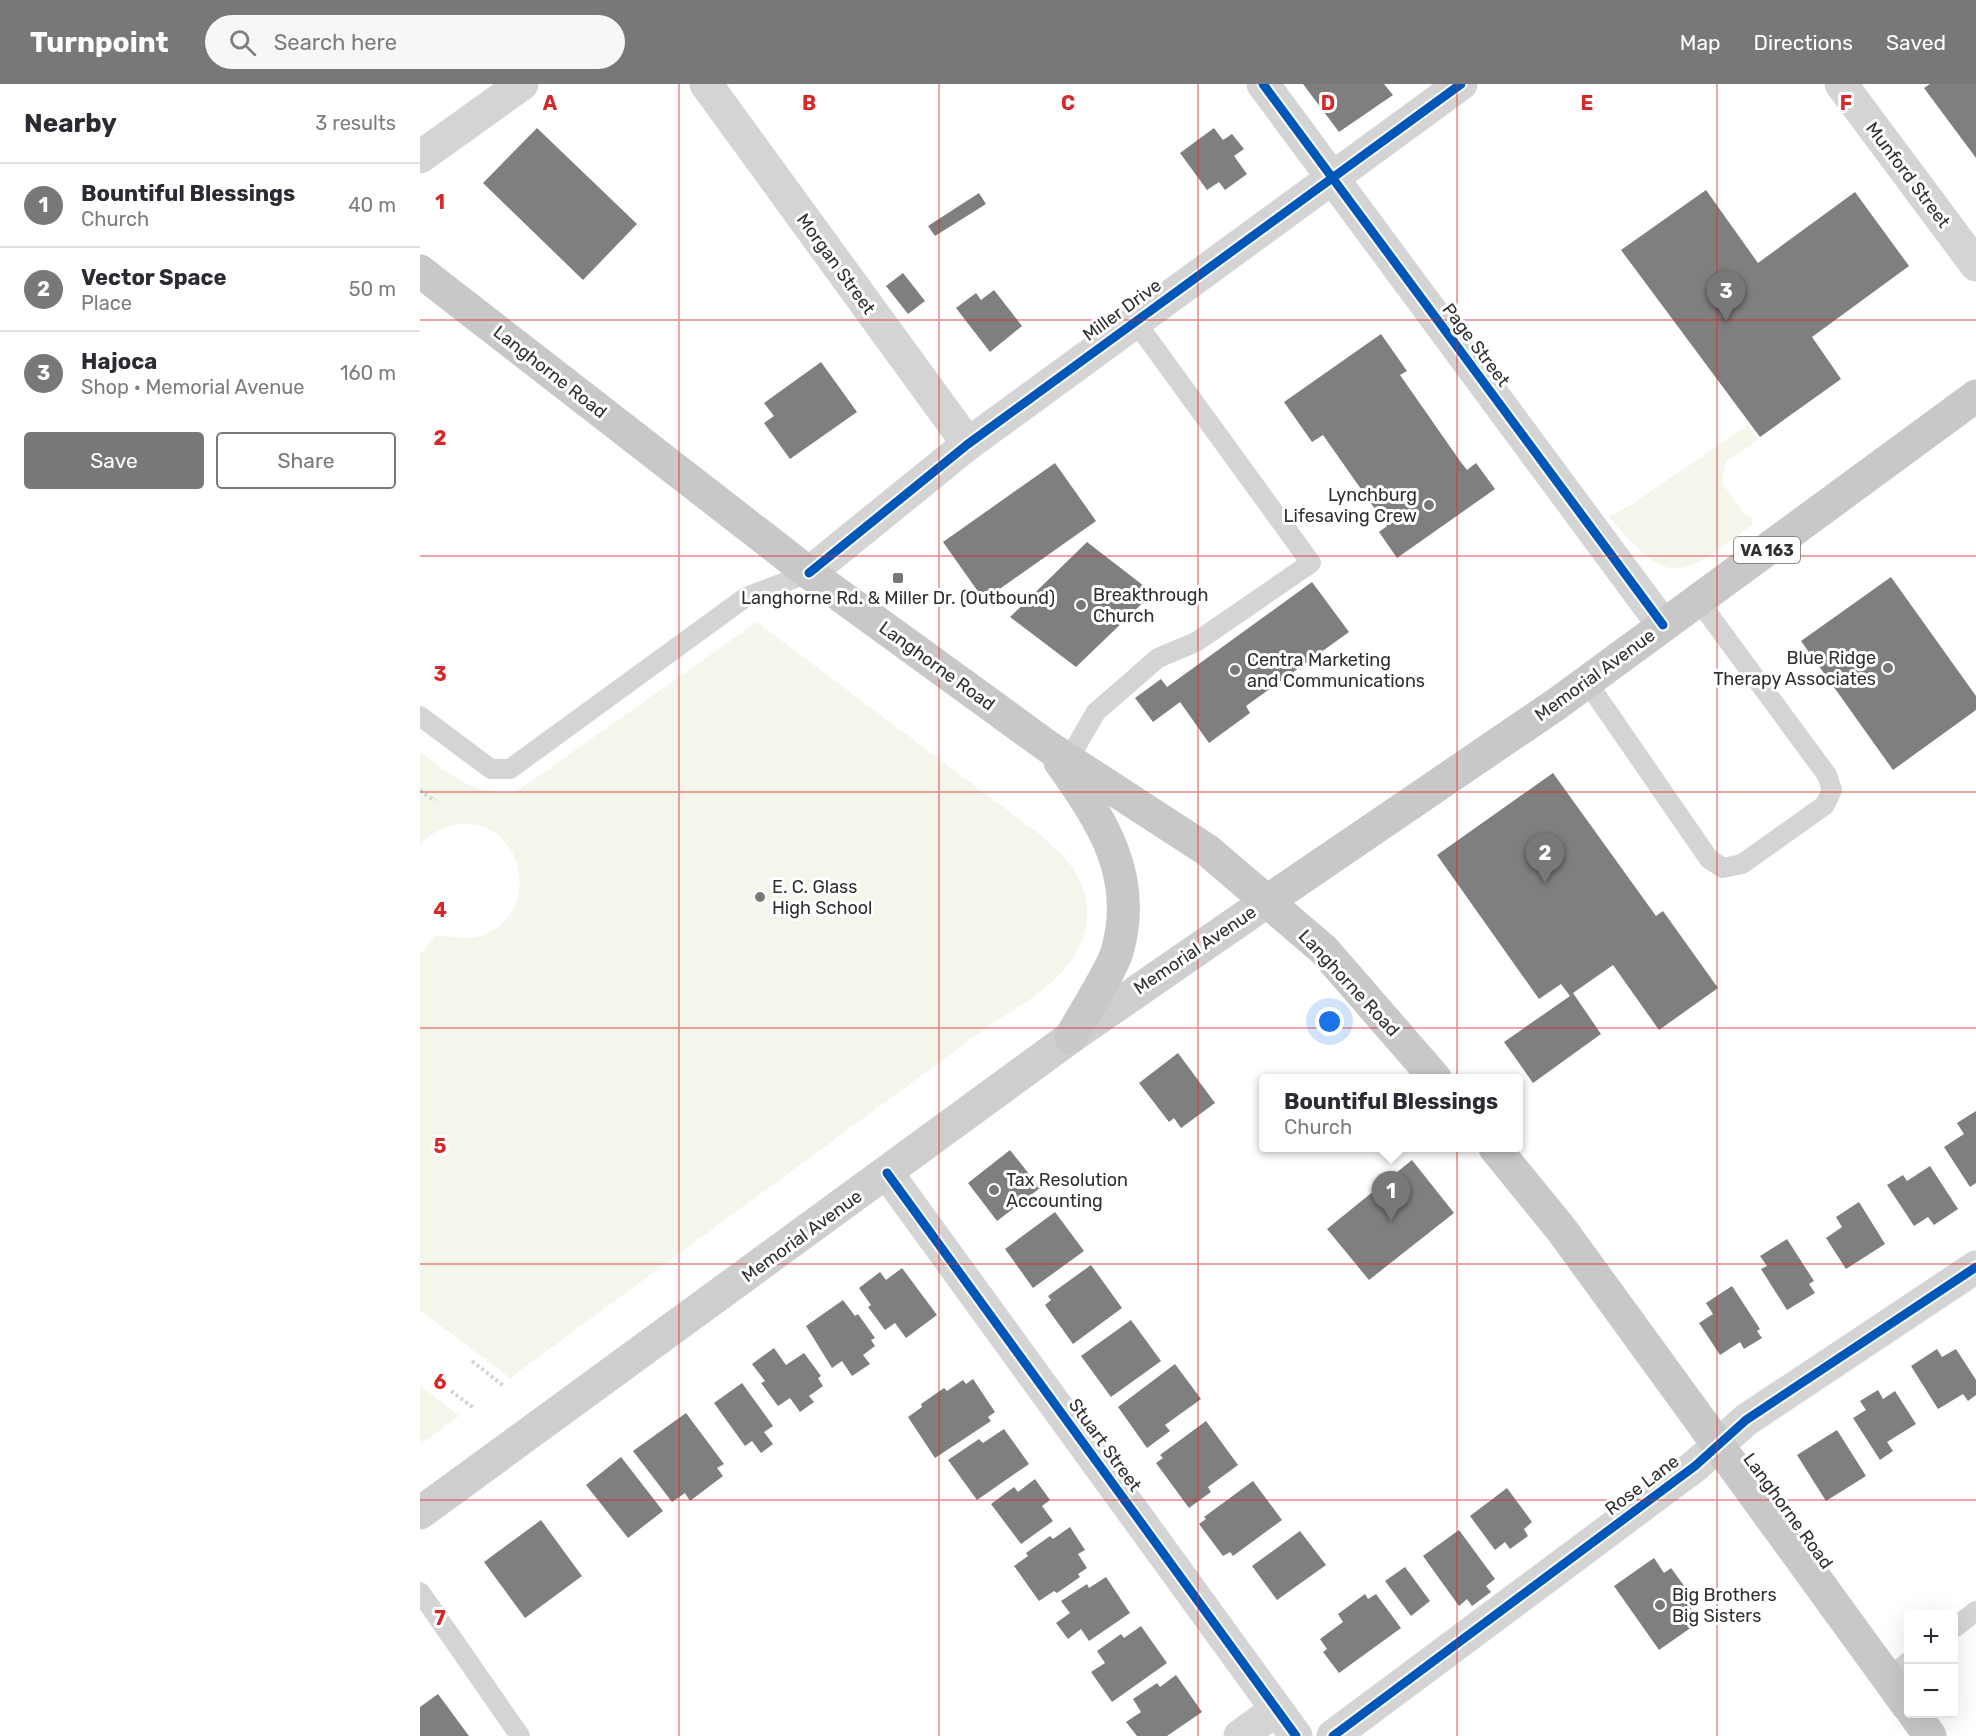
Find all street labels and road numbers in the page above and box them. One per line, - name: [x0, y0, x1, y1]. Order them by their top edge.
- street label: Munford Street: [1861, 118, 1955, 232]
- street label: Morgan Street: [792, 209, 880, 319]
- street label: Miller Drive: [1078, 274, 1166, 346]
- street label: Page Street: [1438, 299, 1514, 391]
- street label: Langhorne Road: [489, 321, 611, 423]
- road number: VA 163: [1734, 537, 1800, 563]
- street label: Langhorne Road: [875, 617, 999, 715]
- street label: Memorial Avenue: [1531, 624, 1659, 726]
- street label: Memorial Avenue: [1129, 901, 1261, 999]
- street label: Langhorne Road: [1294, 925, 1404, 1041]
- street label: Memorial Avenue: [738, 1185, 866, 1287]
- street label: Stuart Street: [1064, 1394, 1146, 1496]
- street label: Langhorne Road: [1739, 1449, 1837, 1573]
- street label: Rose Lane: [1601, 1450, 1683, 1520]

